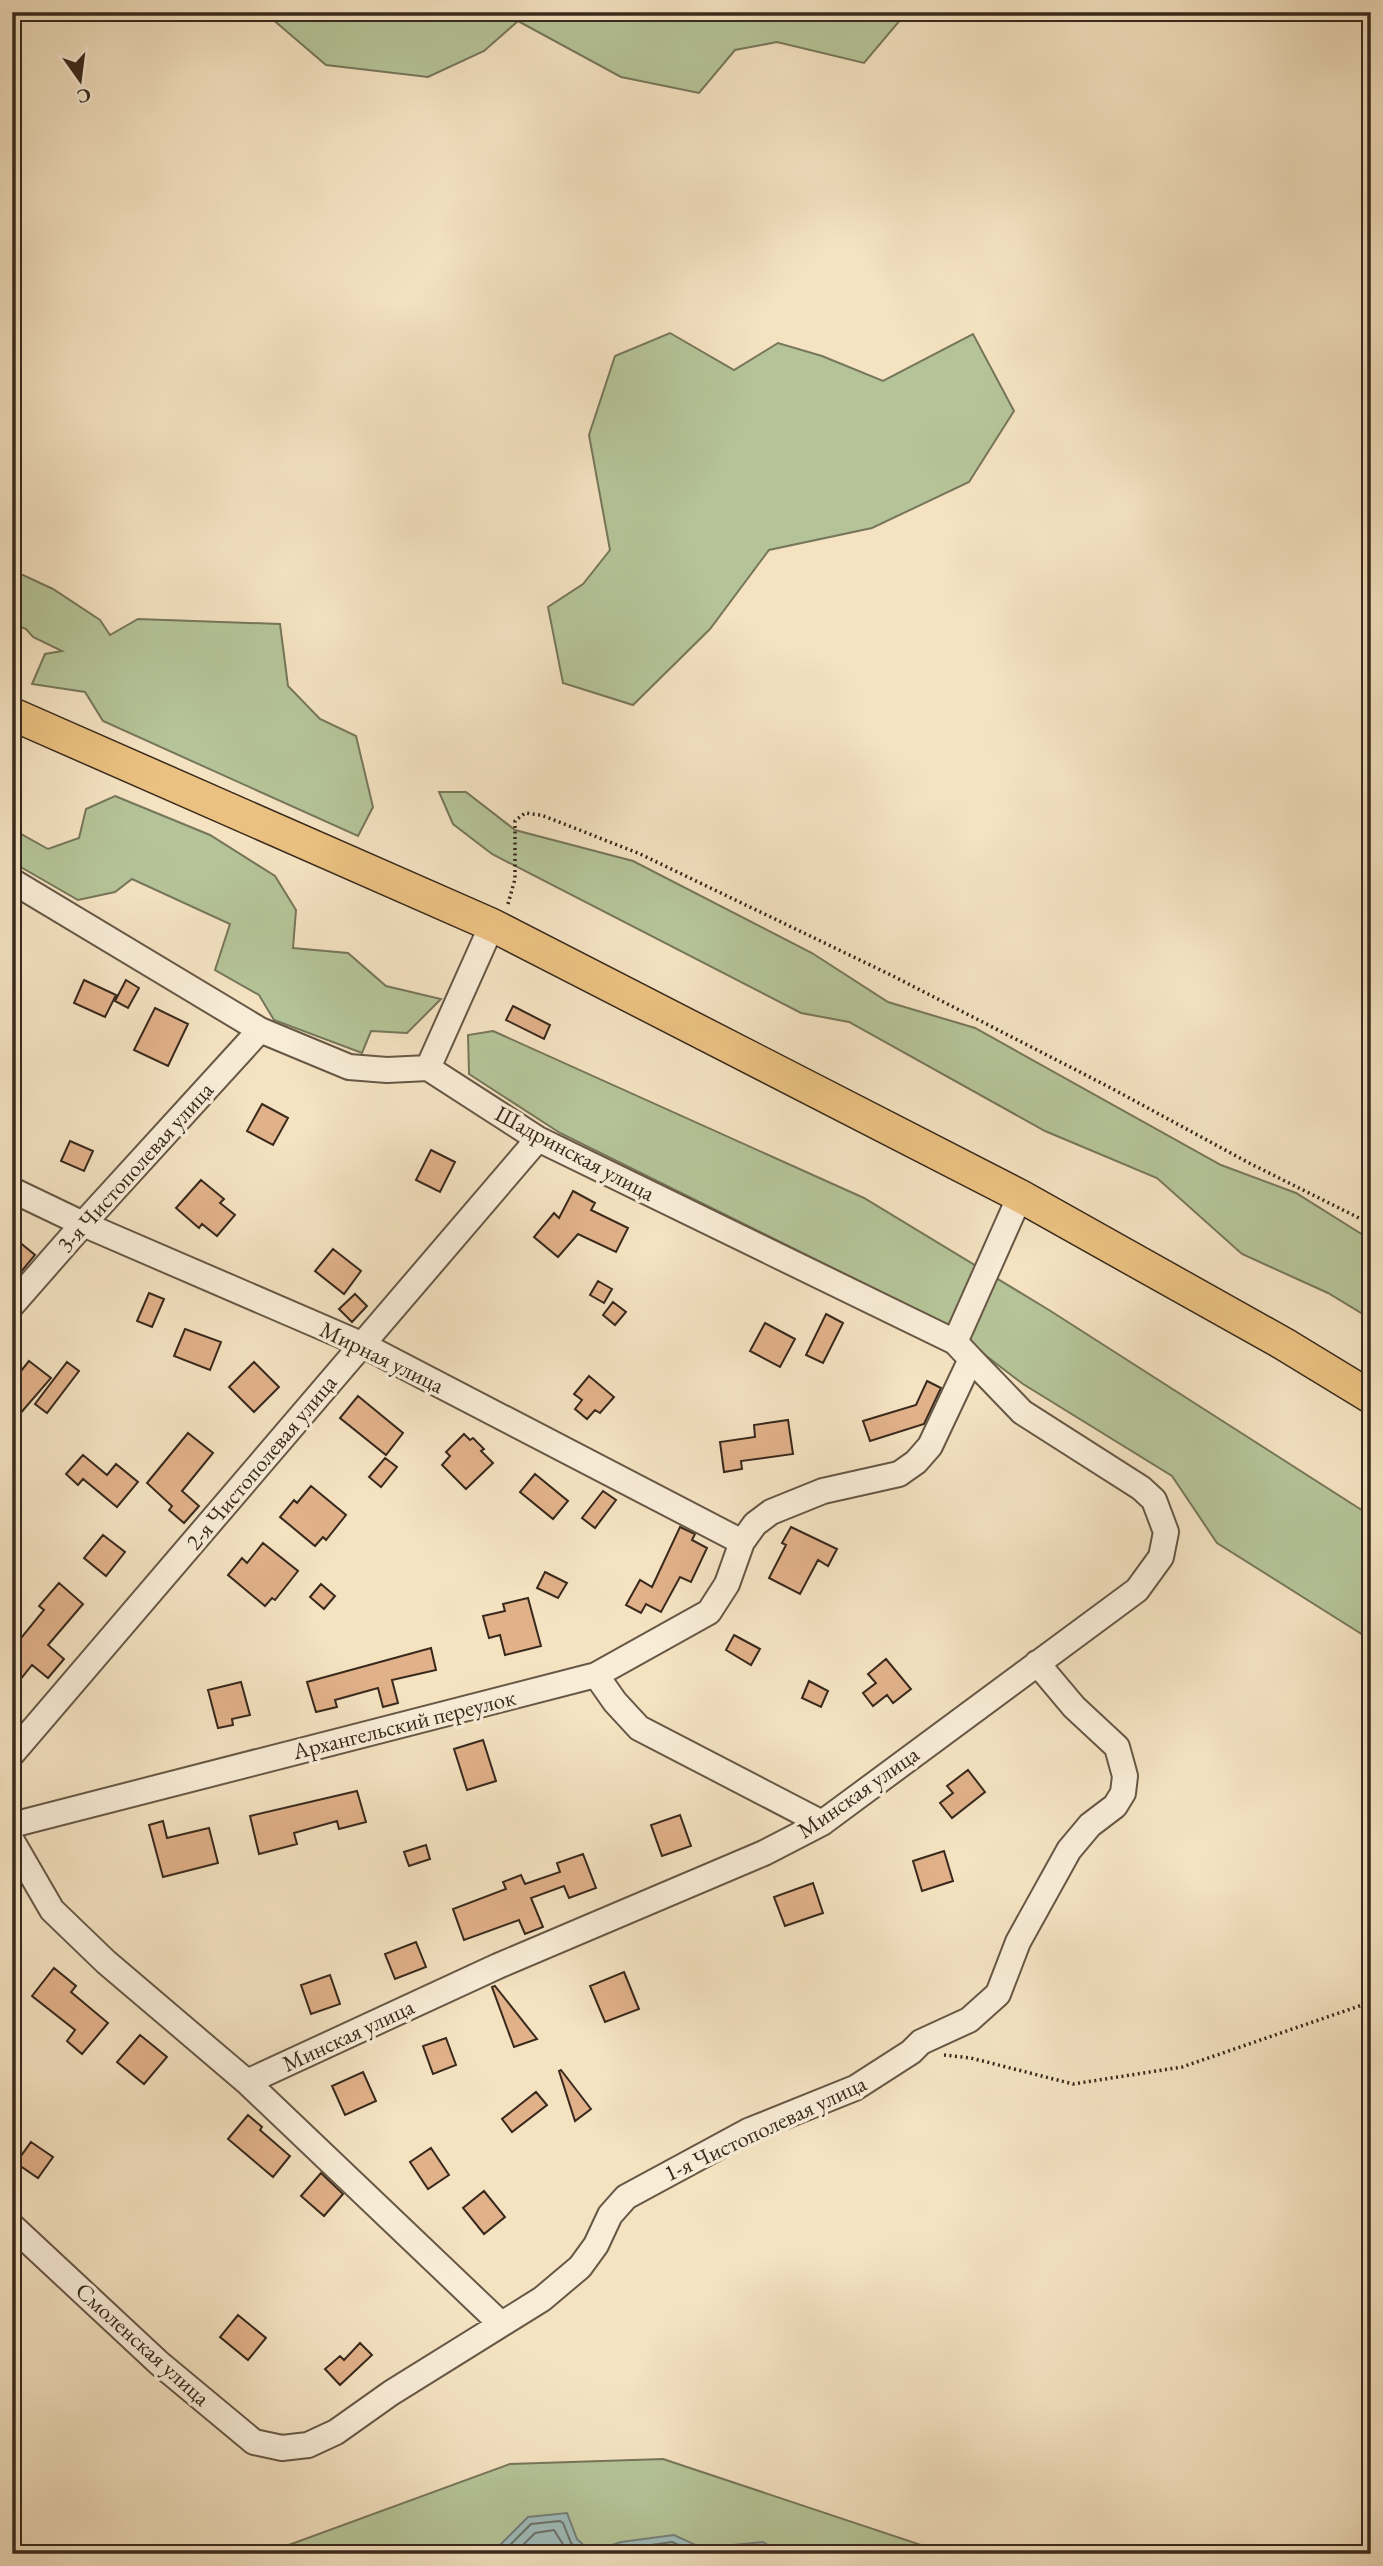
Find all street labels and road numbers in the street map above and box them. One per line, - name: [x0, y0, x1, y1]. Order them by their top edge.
- street label: 3-я Чистополевая улица: [50, 1075, 220, 1259]
- street label: Шадринская улица: [490, 1098, 661, 1208]
- street label: Мирная улица: [315, 1314, 450, 1400]
- street label: 2-я Чистополевая улица: [179, 1367, 344, 1556]
- street label: Архангельский переулок: [289, 1682, 518, 1766]
- street label: Минская улица: [791, 1738, 926, 1845]
- street label: Минская улица: [277, 1991, 420, 2079]
- street label: 1-я Чистополевая улица: [659, 2068, 872, 2188]
- street label: Смоленская улица: [69, 2276, 217, 2413]

